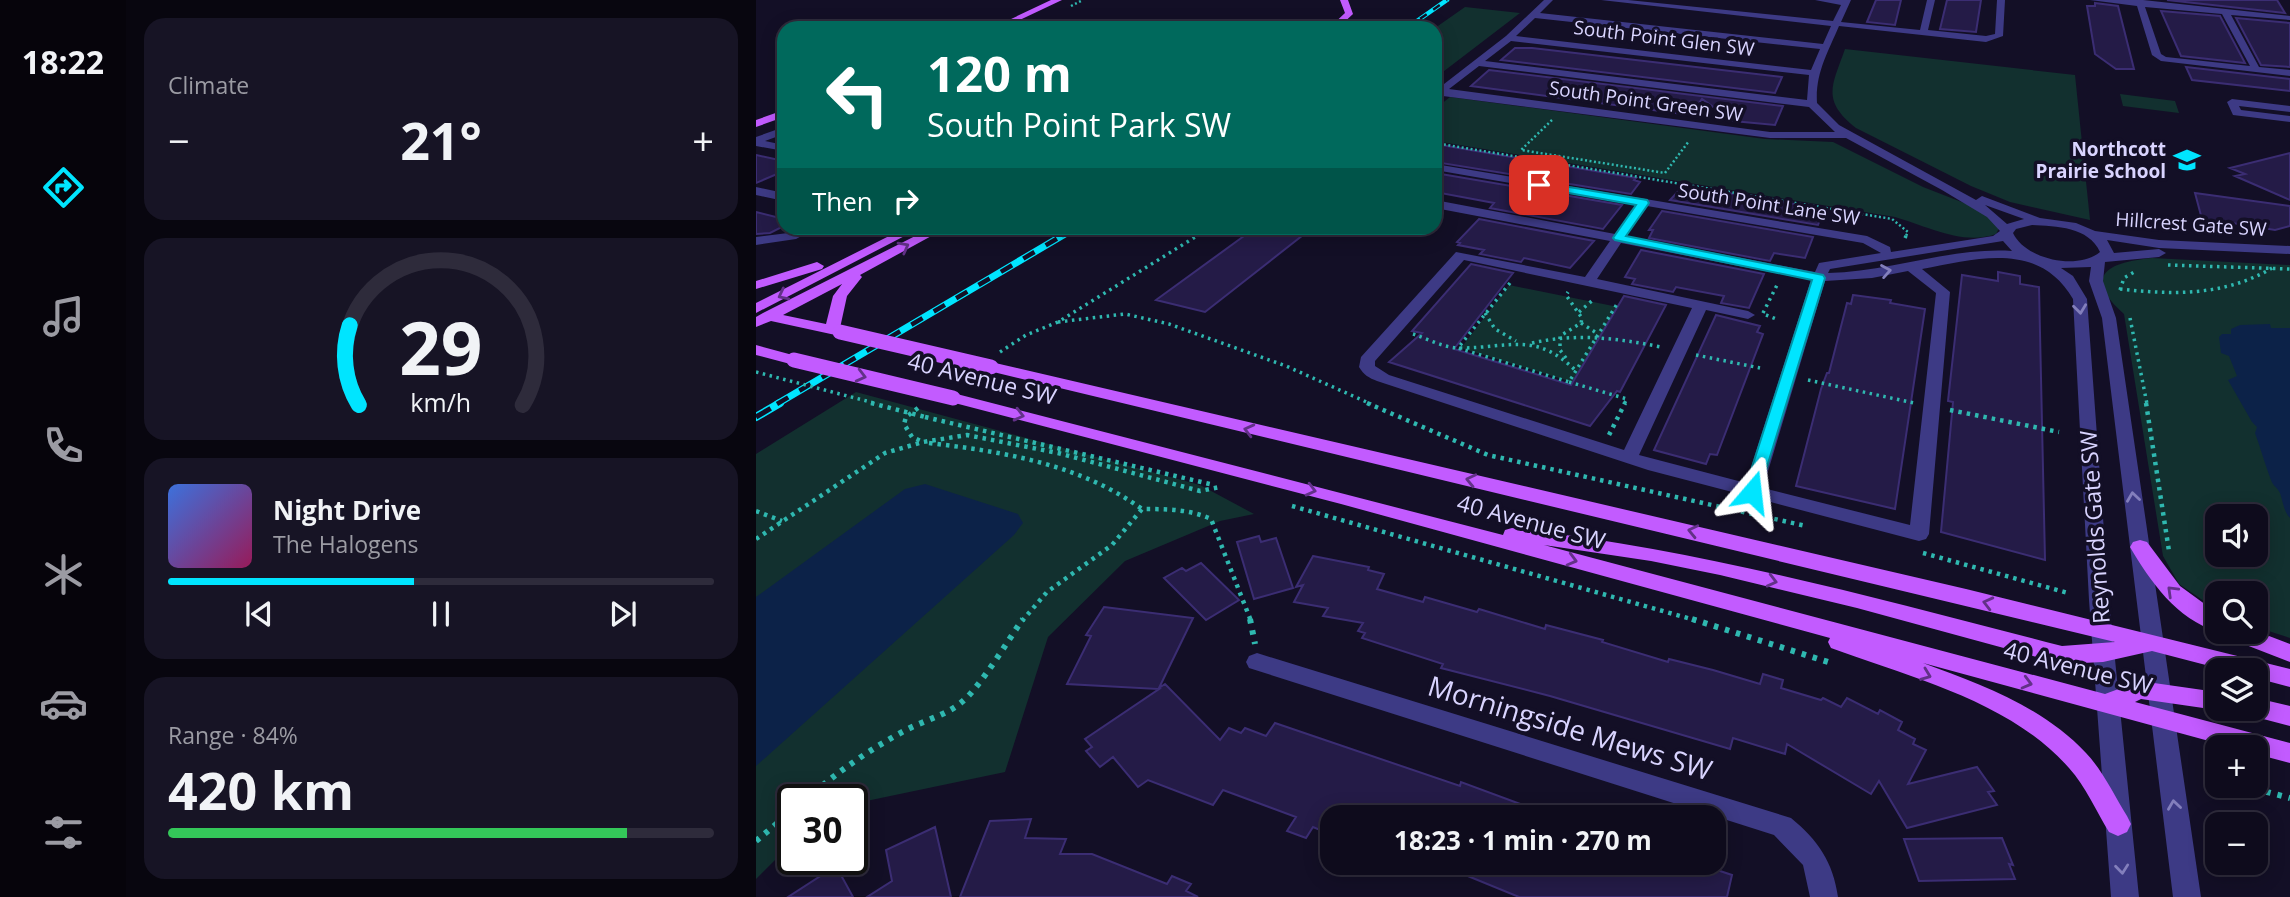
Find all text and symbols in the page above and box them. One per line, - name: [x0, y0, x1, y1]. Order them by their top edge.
- street label: South Point Glen SW: [1572, 14, 1756, 62]
- text: 18:22: [22, 40, 104, 83]
- text: 120 m: [927, 40, 1072, 106]
- icon: left: [812, 49, 903, 140]
- text: Climate: [168, 69, 249, 101]
- street label: South Point Green SW: [1547, 75, 1745, 128]
- text: South Point Park SW: [927, 103, 1231, 146]
- text: 21°: [400, 104, 482, 175]
- text: −: [168, 114, 190, 166]
- text: +: [692, 114, 714, 166]
- place label: Northcott Prairie School: [2036, 136, 2166, 184]
- school or university icon: Northcott Prairie School: [2172, 145, 2202, 175]
- pin: [1509, 155, 1569, 215]
- icon: directions: [39, 163, 88, 212]
- icon: arrive: [1520, 166, 1558, 204]
- street label: South Point Lane SW: [1676, 177, 1862, 231]
- icon: right: [887, 182, 925, 220]
- text: Then: [812, 183, 873, 219]
- street label: Hillcrest Gate SW: [2115, 206, 2268, 242]
- one-way arrow: [897, 242, 909, 255]
- one-way arrow: [1880, 264, 1892, 279]
- one-way arrow: [777, 287, 790, 301]
- icon: music: [39, 292, 88, 341]
- text: 29: [399, 297, 483, 396]
- one-way arrow: [2073, 303, 2088, 315]
- street label: 40 Avenue SW: [905, 344, 1060, 412]
- one-way arrow: [855, 368, 867, 382]
- text: km/h: [411, 384, 471, 418]
- one-way arrow: [1013, 407, 1025, 421]
- icon: phone: [39, 421, 88, 470]
- one-way arrow: [1243, 423, 1255, 438]
- street label: Reynolds Gate SW: [2071, 429, 2117, 625]
- position arrow: [1715, 455, 1789, 529]
- one-way arrow: [1465, 474, 1477, 489]
- one-way arrow: [1304, 482, 1316, 496]
- street label: 40 Avenue SW: [1454, 486, 1609, 556]
- one-way arrow: [2126, 491, 2141, 503]
- text: Night Drive: [273, 492, 421, 528]
- map controls: [2205, 504, 2268, 875]
- button: sound: [2205, 504, 2268, 567]
- one-way arrow: [1687, 524, 1699, 539]
- text: The Halogens: [273, 528, 419, 560]
- icon: climate: [39, 550, 88, 599]
- one-way arrow: [1566, 552, 1578, 566]
- one-way arrow: [1766, 573, 1778, 587]
- button: search: [2205, 581, 2268, 644]
- one-way arrow: [2167, 587, 2180, 600]
- icon: previous: [240, 595, 278, 633]
- icon: pause: [422, 595, 460, 633]
- icon: next: [604, 595, 642, 633]
- one-way arrow: [1982, 597, 1994, 611]
- street label: 40 Avenue SW: [2001, 633, 2156, 701]
- button: layers: [2205, 658, 2268, 721]
- street label: Morningside Mews SW: [1424, 666, 1717, 788]
- one-way arrow: [1919, 667, 1931, 681]
- one-way arrow: [2020, 675, 2032, 689]
- icon: car: [39, 679, 88, 728]
- text: Range · 84%: [168, 719, 298, 751]
- button: +: [2205, 735, 2268, 798]
- text: 420 km: [168, 754, 354, 825]
- speed limit sign: 30: [777, 784, 868, 875]
- one-way arrow: [2167, 799, 2182, 811]
- icon: filters: [39, 808, 88, 857]
- button: −: [2205, 812, 2268, 875]
- text: 18:23 · 1 min · 270 m: [1394, 822, 1652, 858]
- one-way arrow: [2114, 864, 2129, 875]

